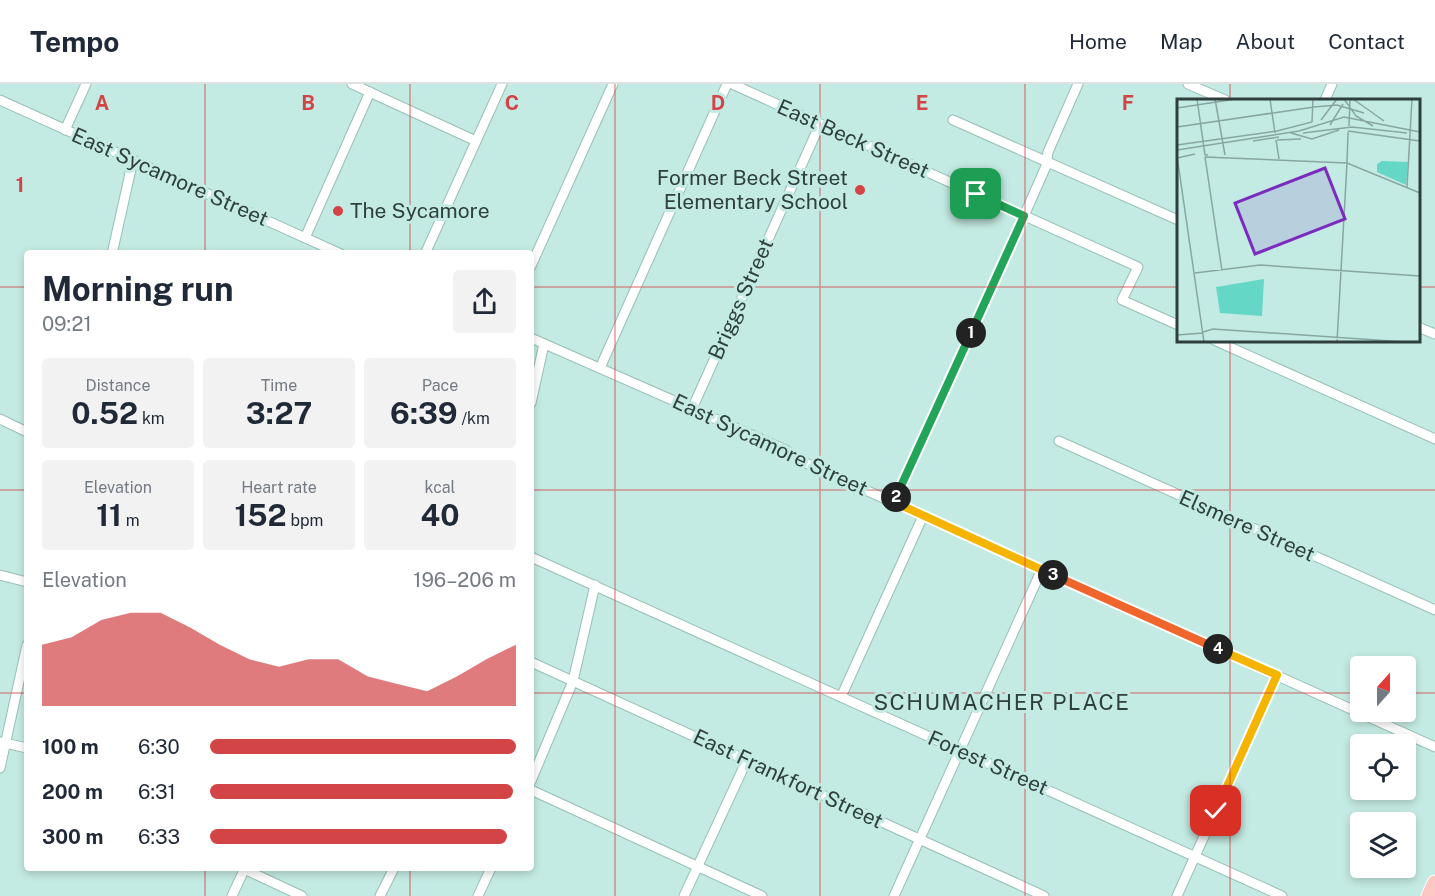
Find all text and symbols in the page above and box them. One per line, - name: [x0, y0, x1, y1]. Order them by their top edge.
- text: Tempo: [30, 25, 119, 58]
- text: Home: [1069, 29, 1127, 54]
- text: Map: [1160, 29, 1203, 54]
- text: About: [1236, 29, 1295, 54]
- text: Contact: [1328, 29, 1405, 54]
- text: A: [95, 91, 109, 115]
- text: B: [301, 91, 315, 115]
- text: C: [505, 91, 519, 115]
- text: D: [711, 91, 725, 115]
- text: F: [1122, 91, 1134, 115]
- street label: East Beck Street: [773, 94, 933, 184]
- inset map: [1177, 99, 1420, 342]
- street label: East Sycamore Street: [68, 122, 272, 231]
- place label: Former Beck Street Elementary School: [657, 165, 848, 214]
- pin: [950, 168, 1001, 219]
- text: 1: [16, 173, 24, 197]
- icon: arrive: [959, 177, 992, 210]
- marker: Former Beck Street Elementary School: [853, 183, 867, 197]
- place label: The Sycamore: [350, 198, 490, 223]
- marker: The Sycamore: [331, 204, 345, 218]
- street label: Briggs Street: [703, 234, 778, 363]
- text: Morning run: [42, 270, 234, 308]
- button: share: [453, 270, 516, 333]
- text: 09:21: [42, 312, 92, 336]
- pin: 1: [956, 318, 986, 348]
- text: 1: [968, 323, 974, 342]
- text: Distance: [86, 376, 150, 395]
- text: Time: [261, 376, 297, 395]
- text: Pace: [422, 376, 458, 395]
- street label: East Sycamore Street: [669, 388, 872, 501]
- text: 0.52: [71, 395, 138, 431]
- text: 3:27: [246, 395, 312, 431]
- text: 6:39: [390, 395, 458, 431]
- text: km: [138, 409, 165, 428]
- text: /km: [458, 409, 490, 428]
- text: Elevation: [84, 478, 152, 497]
- text: Heart rate: [241, 478, 317, 497]
- text: kcal: [425, 478, 455, 497]
- pin: 2: [881, 482, 911, 512]
- street label: Elsmere Street: [1176, 484, 1319, 567]
- text: 2: [891, 487, 901, 506]
- text: 11: [96, 497, 122, 533]
- text: 152: [235, 497, 287, 533]
- text: 40: [420, 497, 460, 533]
- text: m: [122, 511, 140, 530]
- text: bpm: [287, 511, 323, 530]
- pin: 3: [1038, 560, 1068, 590]
- text: 3: [1048, 565, 1058, 584]
- text: Elevation: [42, 568, 127, 592]
- text: 196–206 m: [413, 568, 516, 592]
- pin: 4: [1203, 634, 1233, 664]
- text: 4: [1213, 639, 1223, 658]
- north arrow: [1350, 656, 1416, 722]
- map controls: [1350, 656, 1416, 878]
- district label: SCHUMACHER PLACE: [874, 689, 1130, 715]
- street label: East Frankfort Street: [689, 724, 887, 834]
- street label: Forest Street: [924, 725, 1052, 800]
- button: locate: [1350, 734, 1416, 800]
- text: 100 m: [42, 735, 99, 759]
- text: 6:30: [138, 735, 180, 759]
- text: 200 m: [42, 780, 103, 804]
- text: 6:31: [138, 780, 176, 804]
- pin: [1190, 785, 1241, 836]
- icon: check: [1199, 794, 1232, 827]
- button: layers: [1350, 812, 1416, 878]
- text: 300 m: [42, 825, 103, 849]
- text: 6:33: [138, 825, 180, 849]

